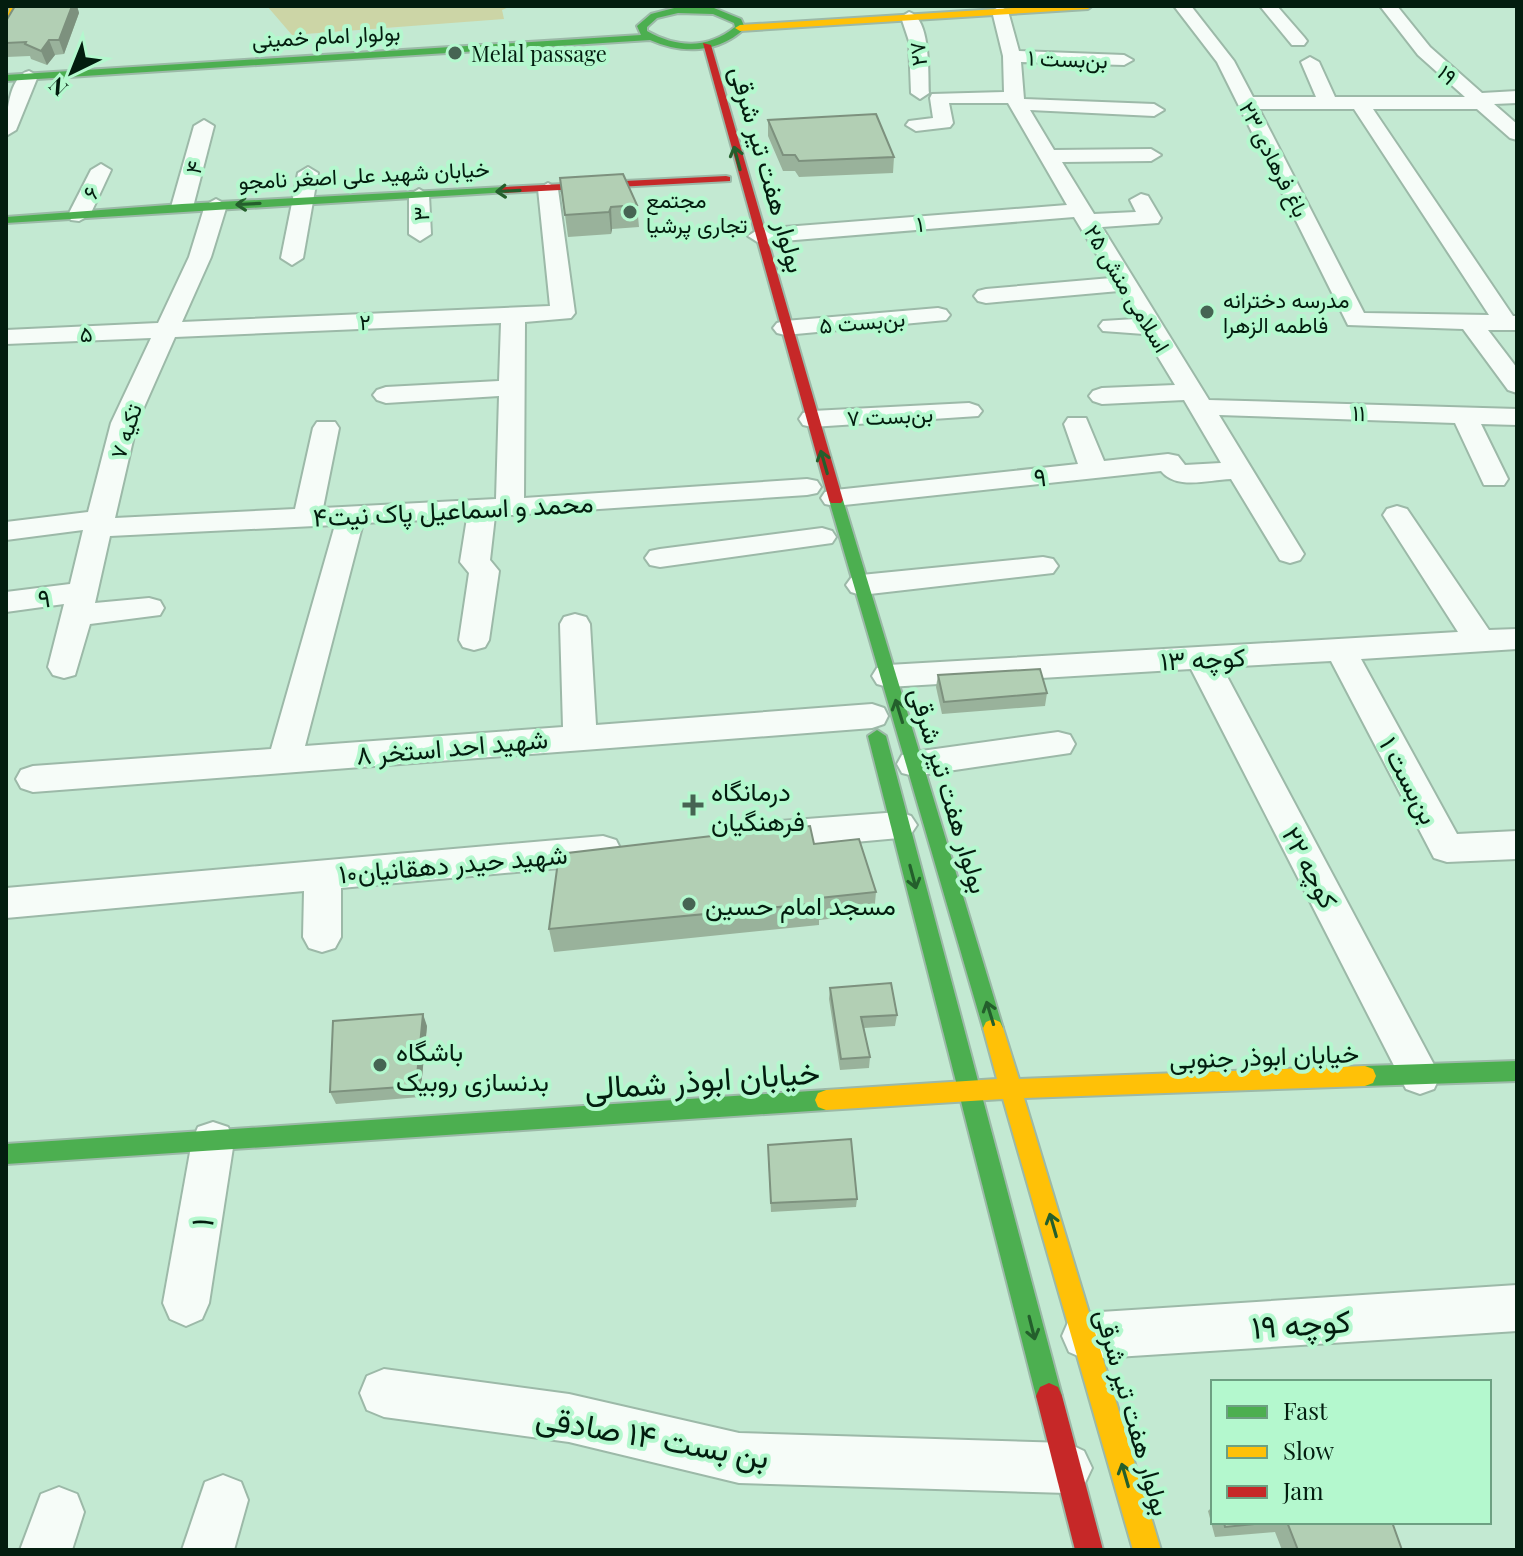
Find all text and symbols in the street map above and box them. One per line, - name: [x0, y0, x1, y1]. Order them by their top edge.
- street label: بولوار امام خمینی: [251, 16, 401, 55]
- north arrow: [32, 32, 112, 112]
- place label: Melal passage: [471, 38, 607, 68]
- street label: ۲۷: [901, 40, 933, 68]
- street label: بن‌بست ۱: [1028, 42, 1108, 74]
- marker: Melal passage: [446, 44, 464, 62]
- street label: ۱۹: [1432, 57, 1464, 91]
- street label: بولوار هفت تیر شرقی: [723, 61, 815, 277]
- text: N: [42, 71, 74, 104]
- street label: باغ فرهادی ۲۳: [1232, 96, 1317, 222]
- one-way arrow: [729, 146, 744, 172]
- street label: خیابان شهید علی اصغر نامجو: [238, 152, 490, 196]
- street label: ۴: [177, 157, 209, 177]
- street label: ۶: [74, 180, 106, 204]
- one-way arrow: [495, 183, 522, 198]
- place label: مجتمع تجاری پرشیا: [646, 184, 748, 240]
- one-way arrow: [235, 197, 262, 212]
- marker: مجتمع تجاری پرشیا: [621, 203, 639, 221]
- street label: ۳: [405, 206, 435, 222]
- street label: ۱: [916, 208, 924, 238]
- street label: اسلامی منش ۲۵: [1078, 219, 1178, 357]
- place label: مدرسه دخترانه فاطمه الزهرا: [1223, 284, 1349, 339]
- street label: بن‌بست ۵: [818, 302, 906, 340]
- marker: مدرسه دخترانه فاطمه الزهرا: [1198, 303, 1216, 321]
- street label: ۲: [359, 306, 371, 336]
- street label: ۵: [79, 318, 93, 348]
- street label: ۱۱: [1352, 397, 1366, 427]
- street label: بن‌بست ۷: [846, 398, 934, 432]
- street label: تکیه ۷: [102, 400, 148, 462]
- one-way arrow: [816, 449, 831, 475]
- street label: ۹: [1032, 458, 1048, 494]
- street label: محمد و اسماعیل پاک نیت۴: [312, 484, 594, 536]
- street label: ۹: [36, 579, 52, 615]
- street label: کوچه ۱۳: [1160, 638, 1247, 680]
- street label: بولوار هفت تیر شرقی: [902, 683, 998, 897]
- one-way arrow: [891, 699, 905, 724]
- street label: شهید احد استخر ۸: [355, 720, 549, 772]
- street label: بن‌بست ۱: [1372, 730, 1448, 830]
- place label: درمانگاه فرهنگیان: [711, 773, 805, 838]
- marker: درمانگاه فرهنگیان: [682, 794, 704, 816]
- street label: کوچه ۲۲: [1273, 820, 1347, 915]
- street label: شهید حیدر دهقانیان۱۰: [337, 836, 569, 890]
- one-way arrow: [907, 863, 922, 889]
- place label: مسجد امام حسین: [705, 887, 896, 923]
- marker: مسجد امام حسین: [680, 895, 698, 913]
- one-way arrow: [982, 1001, 997, 1027]
- place label: باشگاه بدنسازی روبیک: [396, 1033, 549, 1098]
- street label: خیابان ابوذر جنوبی: [1168, 1034, 1360, 1076]
- street label: خیابان ابوذر شمالی: [583, 1048, 821, 1109]
- marker: باشگاه بدنسازی روبیک: [371, 1056, 389, 1074]
- one-way arrow: [1045, 1213, 1060, 1239]
- street label: ۱: [178, 1214, 222, 1230]
- street label: کوچه ۱۹: [1250, 1297, 1352, 1350]
- street label: بولوار هفت تیر شرقی: [1088, 1304, 1180, 1520]
- one-way arrow: [1025, 1315, 1040, 1340]
- legend: [1211, 1380, 1491, 1524]
- street label: بن بست ۱۴ صادقی: [533, 1393, 773, 1477]
- text: Fast: [1283, 1394, 1328, 1426]
- text: Slow: [1283, 1434, 1335, 1466]
- one-way arrow: [1117, 1463, 1132, 1489]
- text: Jam: [1282, 1474, 1324, 1506]

